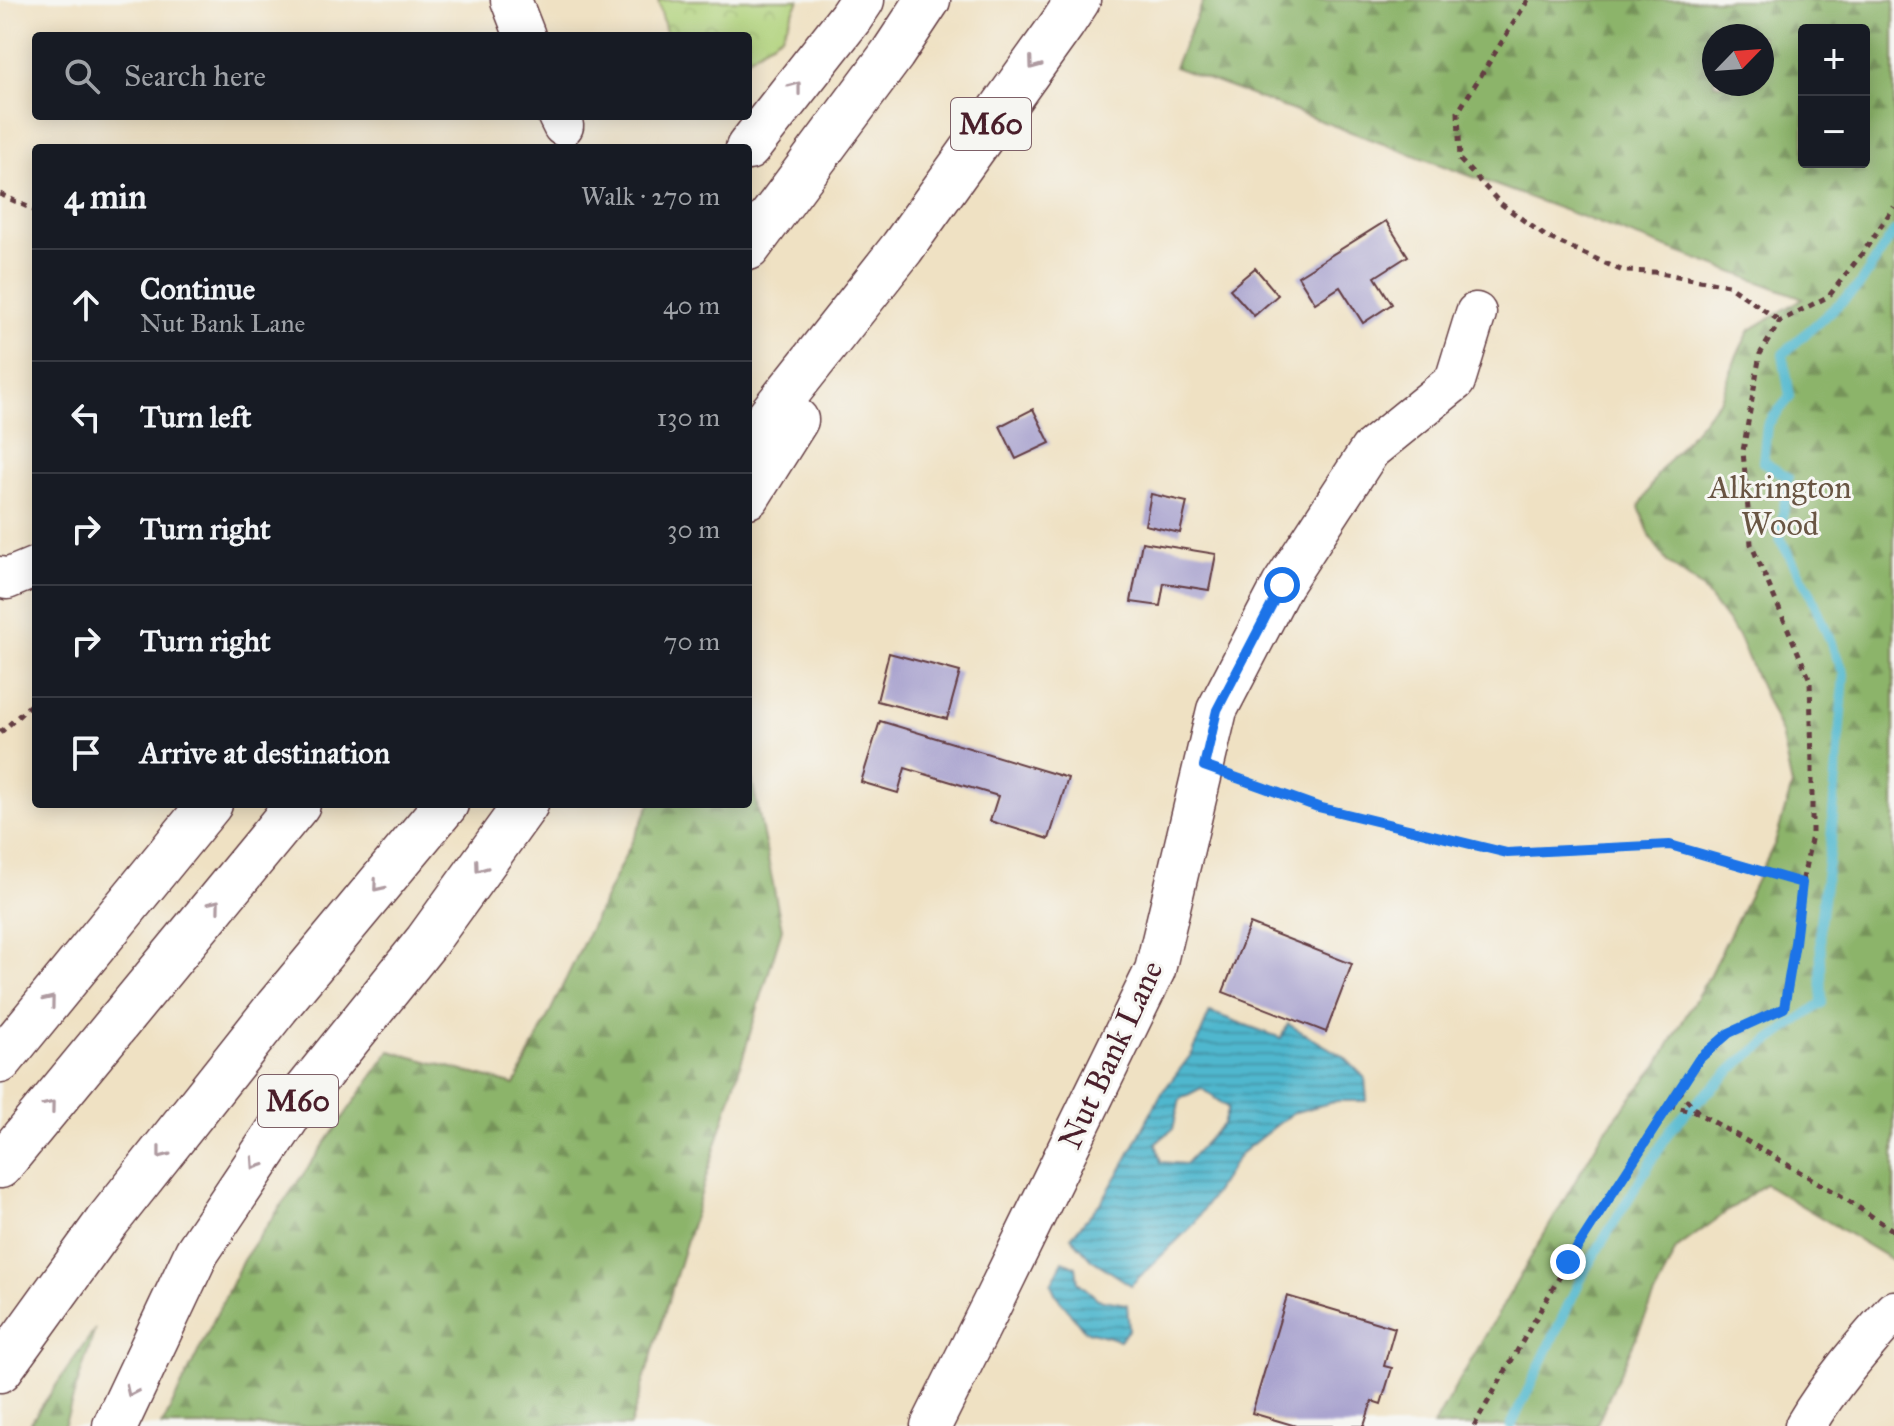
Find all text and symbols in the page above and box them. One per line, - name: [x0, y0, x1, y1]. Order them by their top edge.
- north arrow: [1702, 24, 1774, 96]
- map controls: [1798, 24, 1870, 168]
- button: +: [1798, 24, 1870, 96]
- search box: [32, 32, 752, 120]
- icon: search: [60, 54, 104, 98]
- one-way arrow: [1029, 56, 1044, 70]
- text: Search here: [124, 58, 266, 94]
- one-way arrow: [786, 82, 801, 96]
- button: −: [1798, 96, 1870, 168]
- road number: M60: [951, 98, 1031, 150]
- text: 4 min: [64, 176, 147, 217]
- text: Walk · 270 m: [581, 180, 720, 212]
- text: Continue: [140, 271, 255, 307]
- icon: ahead: [64, 283, 108, 327]
- text: 40 m: [663, 289, 720, 321]
- text: Nut Bank Lane: [140, 307, 305, 339]
- icon: left: [64, 395, 108, 439]
- text: Turn left: [140, 399, 251, 435]
- text: 130 m: [657, 401, 720, 433]
- park label: Alkrington Wood: [1706, 468, 1852, 544]
- icon: right: [64, 507, 108, 551]
- text: Turn right: [140, 511, 271, 547]
- text: 30 m: [667, 513, 720, 545]
- route start: [1264, 567, 1300, 603]
- icon: right: [64, 619, 108, 663]
- text: Turn right: [140, 623, 271, 659]
- text: 70 m: [664, 625, 720, 657]
- icon: arrive: [64, 731, 108, 775]
- text: Arrive at destination: [140, 735, 390, 771]
- one-way arrow: [475, 858, 489, 872]
- one-way arrow: [373, 876, 388, 891]
- one-way arrow: [205, 900, 220, 914]
- street label: Nut Bank Lane: [1050, 955, 1172, 1155]
- one-way arrow: [40, 996, 55, 1011]
- road number: M60: [258, 1075, 338, 1127]
- one-way arrow: [40, 1100, 54, 1115]
- one-way arrow: [157, 1144, 171, 1159]
- one-way arrow: [251, 1155, 266, 1169]
- route end: [1550, 1244, 1586, 1280]
- one-way arrow: [125, 1383, 141, 1397]

